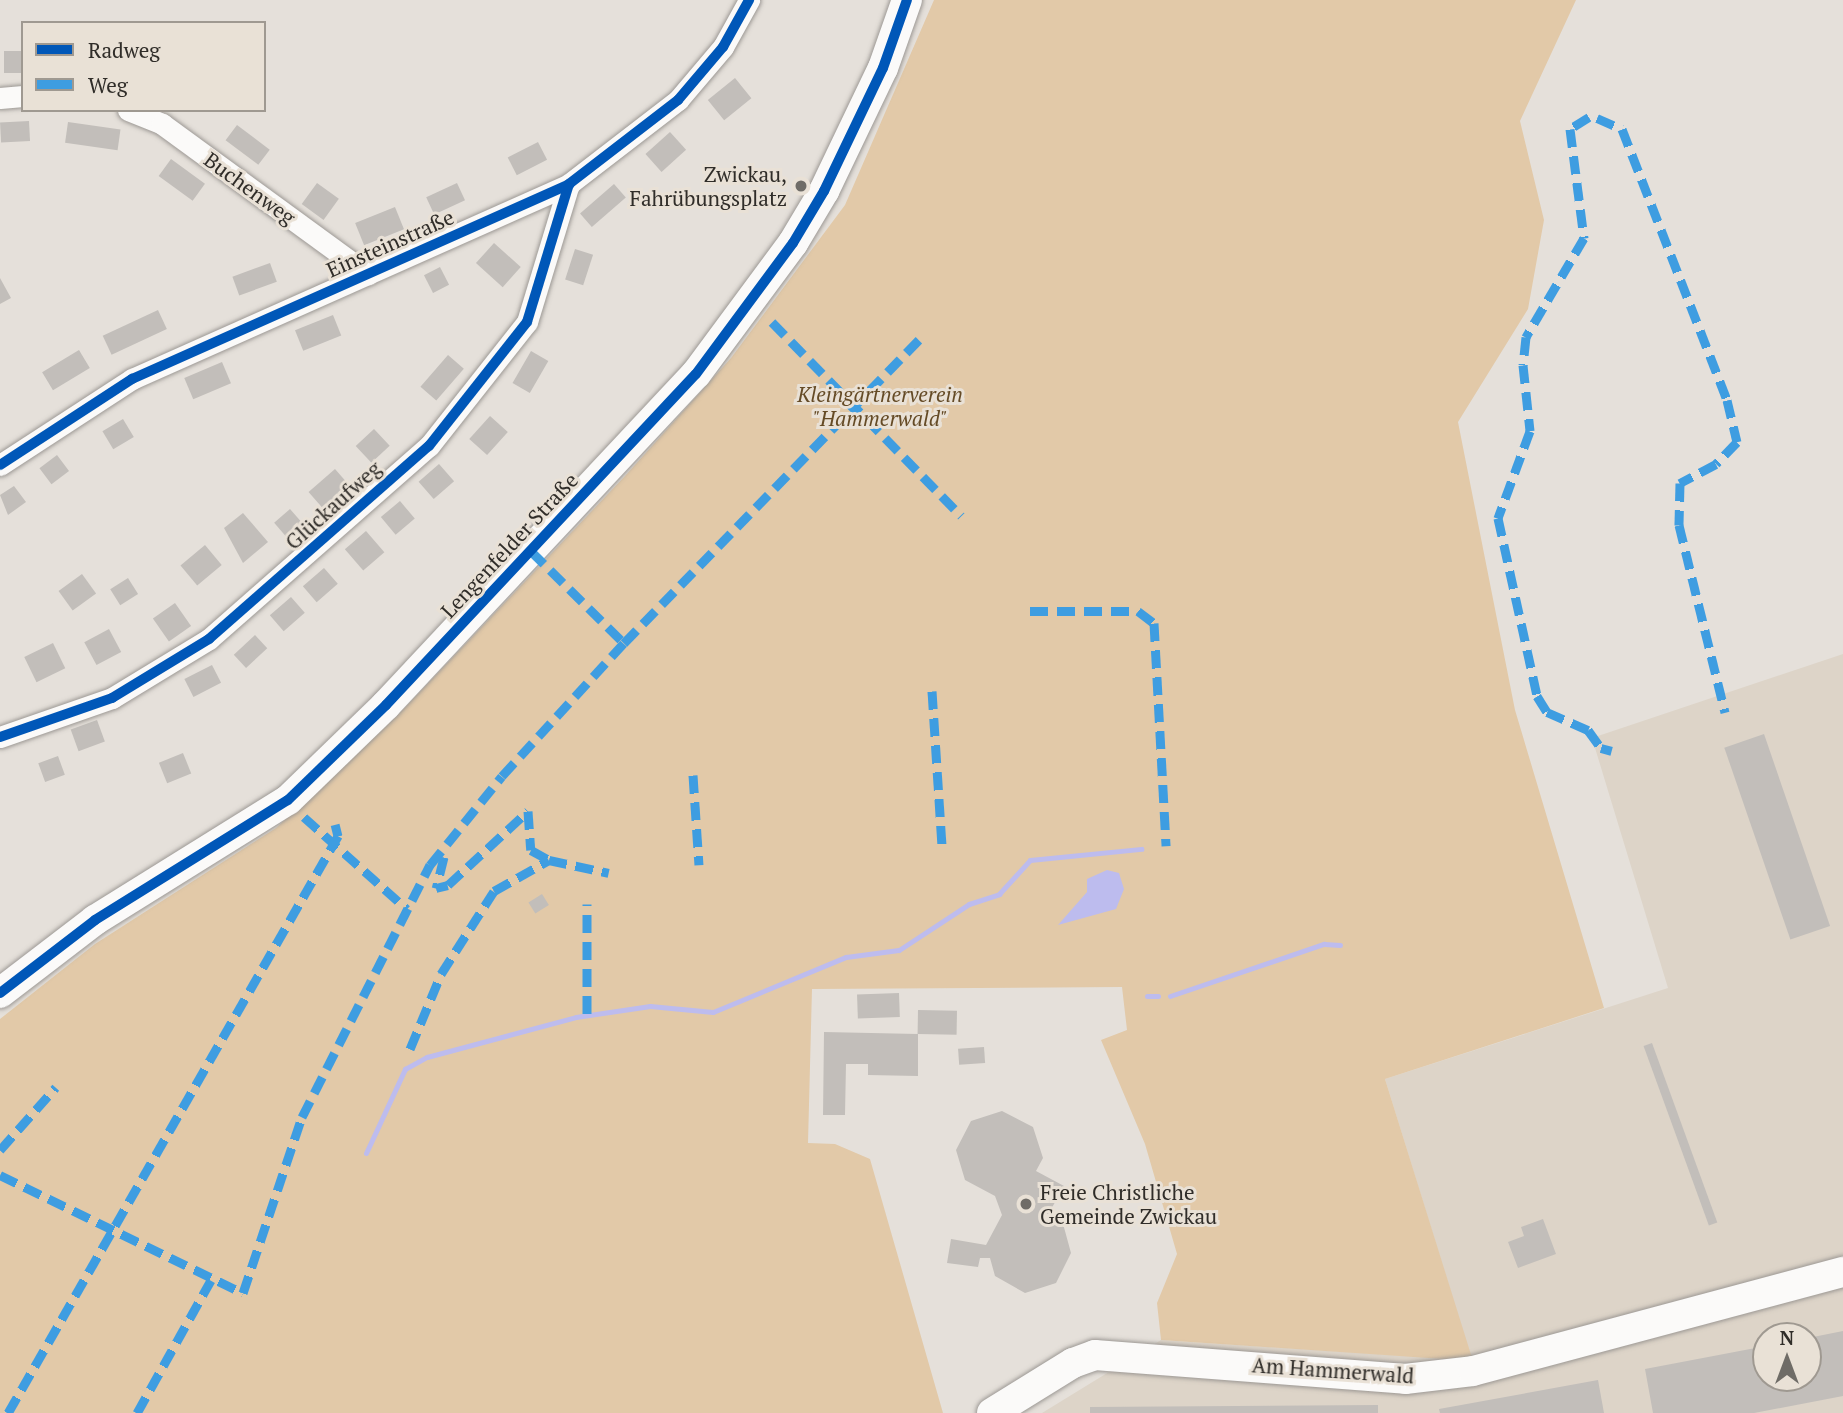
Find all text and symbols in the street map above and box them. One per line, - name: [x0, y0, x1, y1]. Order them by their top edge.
- legend: [21, 21, 266, 112]
- text: Radweg: [88, 36, 160, 64]
- text: Weg: [88, 71, 128, 99]
- street label: Buchenweg: [199, 146, 301, 230]
- place label: Zwickau, Fahrübungsplatz: [630, 161, 787, 211]
- marker: Zwickau, Fahrübungsplatz: [793, 178, 809, 194]
- street label: Einsteinstraße: [322, 204, 458, 282]
- park label: Kleingärtnerverein "Hammerwald": [797, 381, 963, 431]
- street label: Glückaufweg: [280, 456, 386, 554]
- street label: Lengenfelder Straße: [435, 467, 583, 623]
- place label: Freie Christliche Gemeinde Zwickau: [1040, 1179, 1217, 1229]
- marker: Freie Christliche Gemeinde Zwickau: [1018, 1196, 1034, 1212]
- north arrow: [1752, 1322, 1822, 1392]
- text: N: [1780, 1325, 1794, 1350]
- street label: Am Hammerwald: [1251, 1352, 1415, 1388]

